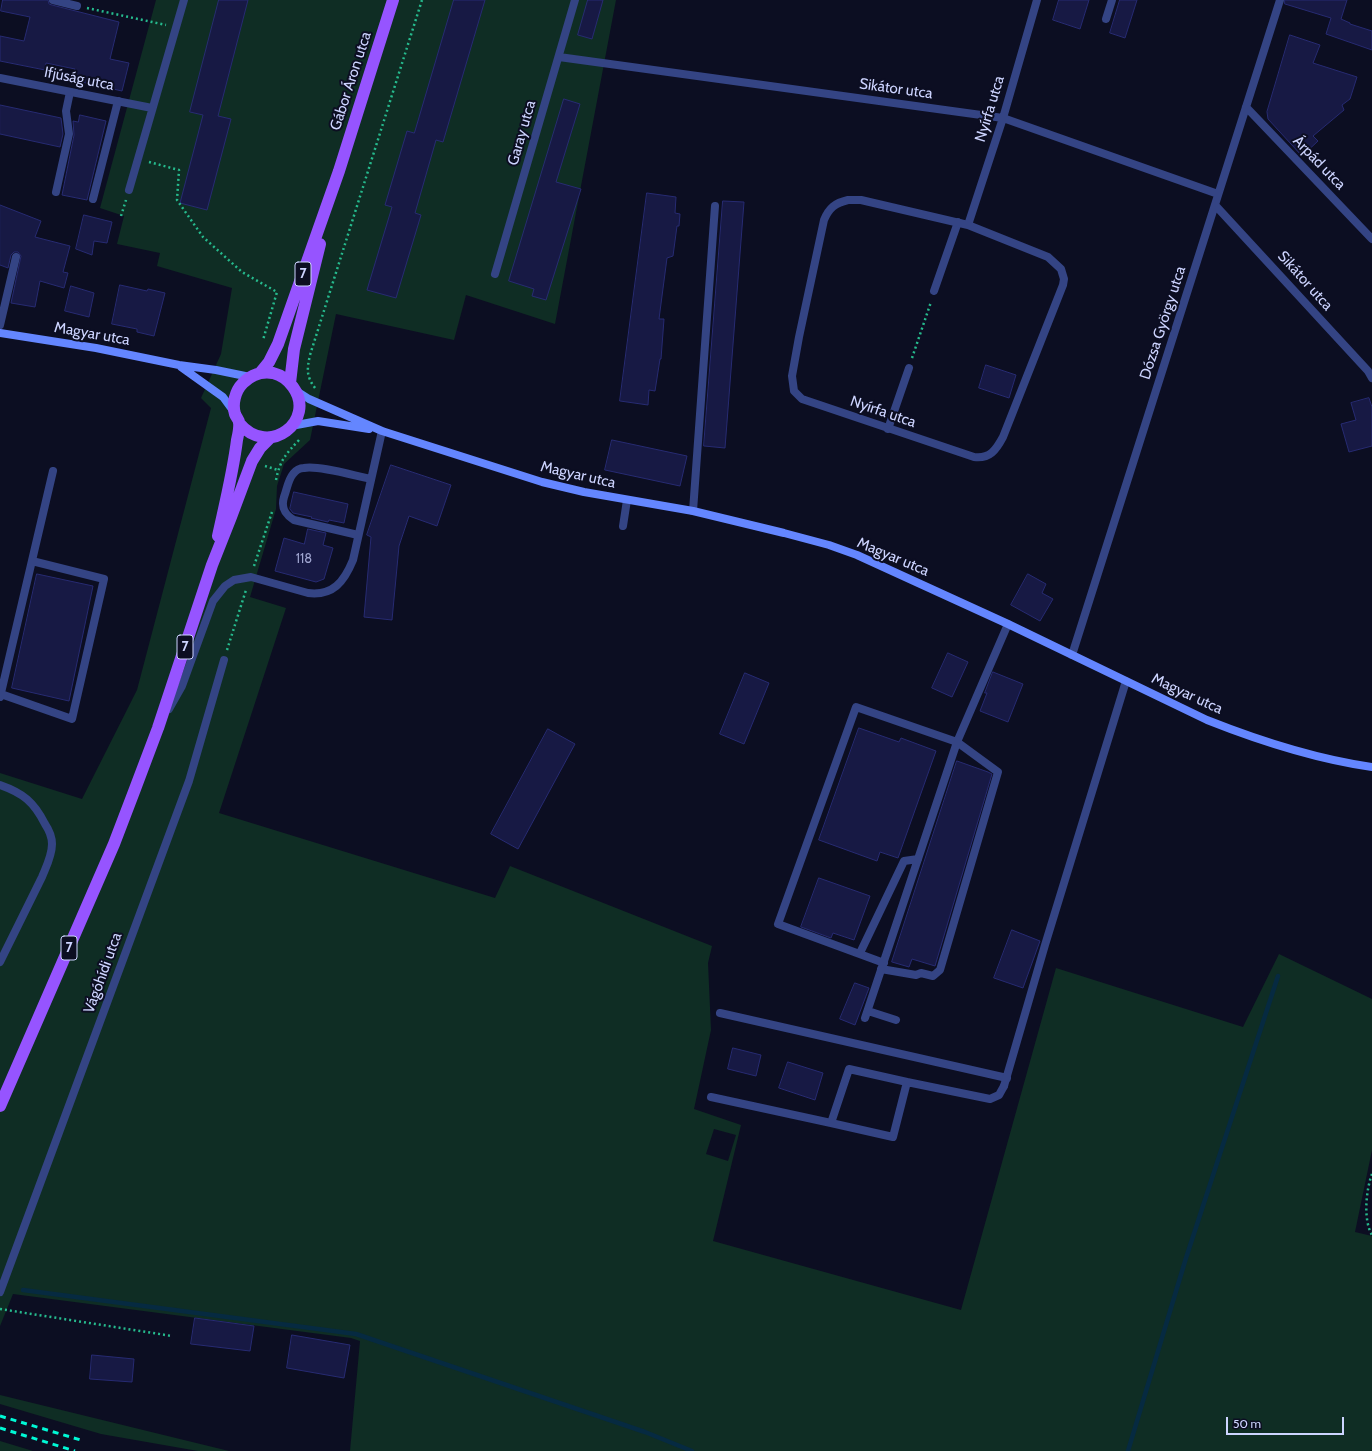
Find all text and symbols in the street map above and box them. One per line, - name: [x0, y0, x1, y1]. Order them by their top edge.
- street label: Gábor Áron utca: [327, 29, 375, 133]
- street label: Ifjúság utca: [43, 63, 115, 95]
- street label: Nyírfa utca: [971, 74, 1009, 144]
- street label: Sikátor utca: [858, 75, 934, 103]
- street label: Garay utca: [504, 98, 540, 168]
- street label: Árpád utca: [1289, 132, 1349, 194]
- street label: Sikátor utca: [1274, 248, 1336, 314]
- road number: 7: [295, 262, 311, 286]
- street label: Dózsa György utca: [1136, 264, 1190, 382]
- street label: Magyar utca: [53, 319, 131, 349]
- street label: Nyírfa utca: [848, 392, 918, 432]
- street label: Magyar utca: [539, 458, 617, 492]
- street label: Magyar utca: [854, 534, 932, 580]
- house number: 118: [296, 551, 312, 567]
- road number: 7: [177, 635, 193, 659]
- street label: Magyar utca: [1149, 670, 1225, 718]
- street label: Vágóhídi utca: [80, 930, 126, 1016]
- road number: 7: [61, 936, 77, 960]
- scale bar: [1228, 1409, 1346, 1435]
- text: 50 m: [1233, 1416, 1261, 1431]

